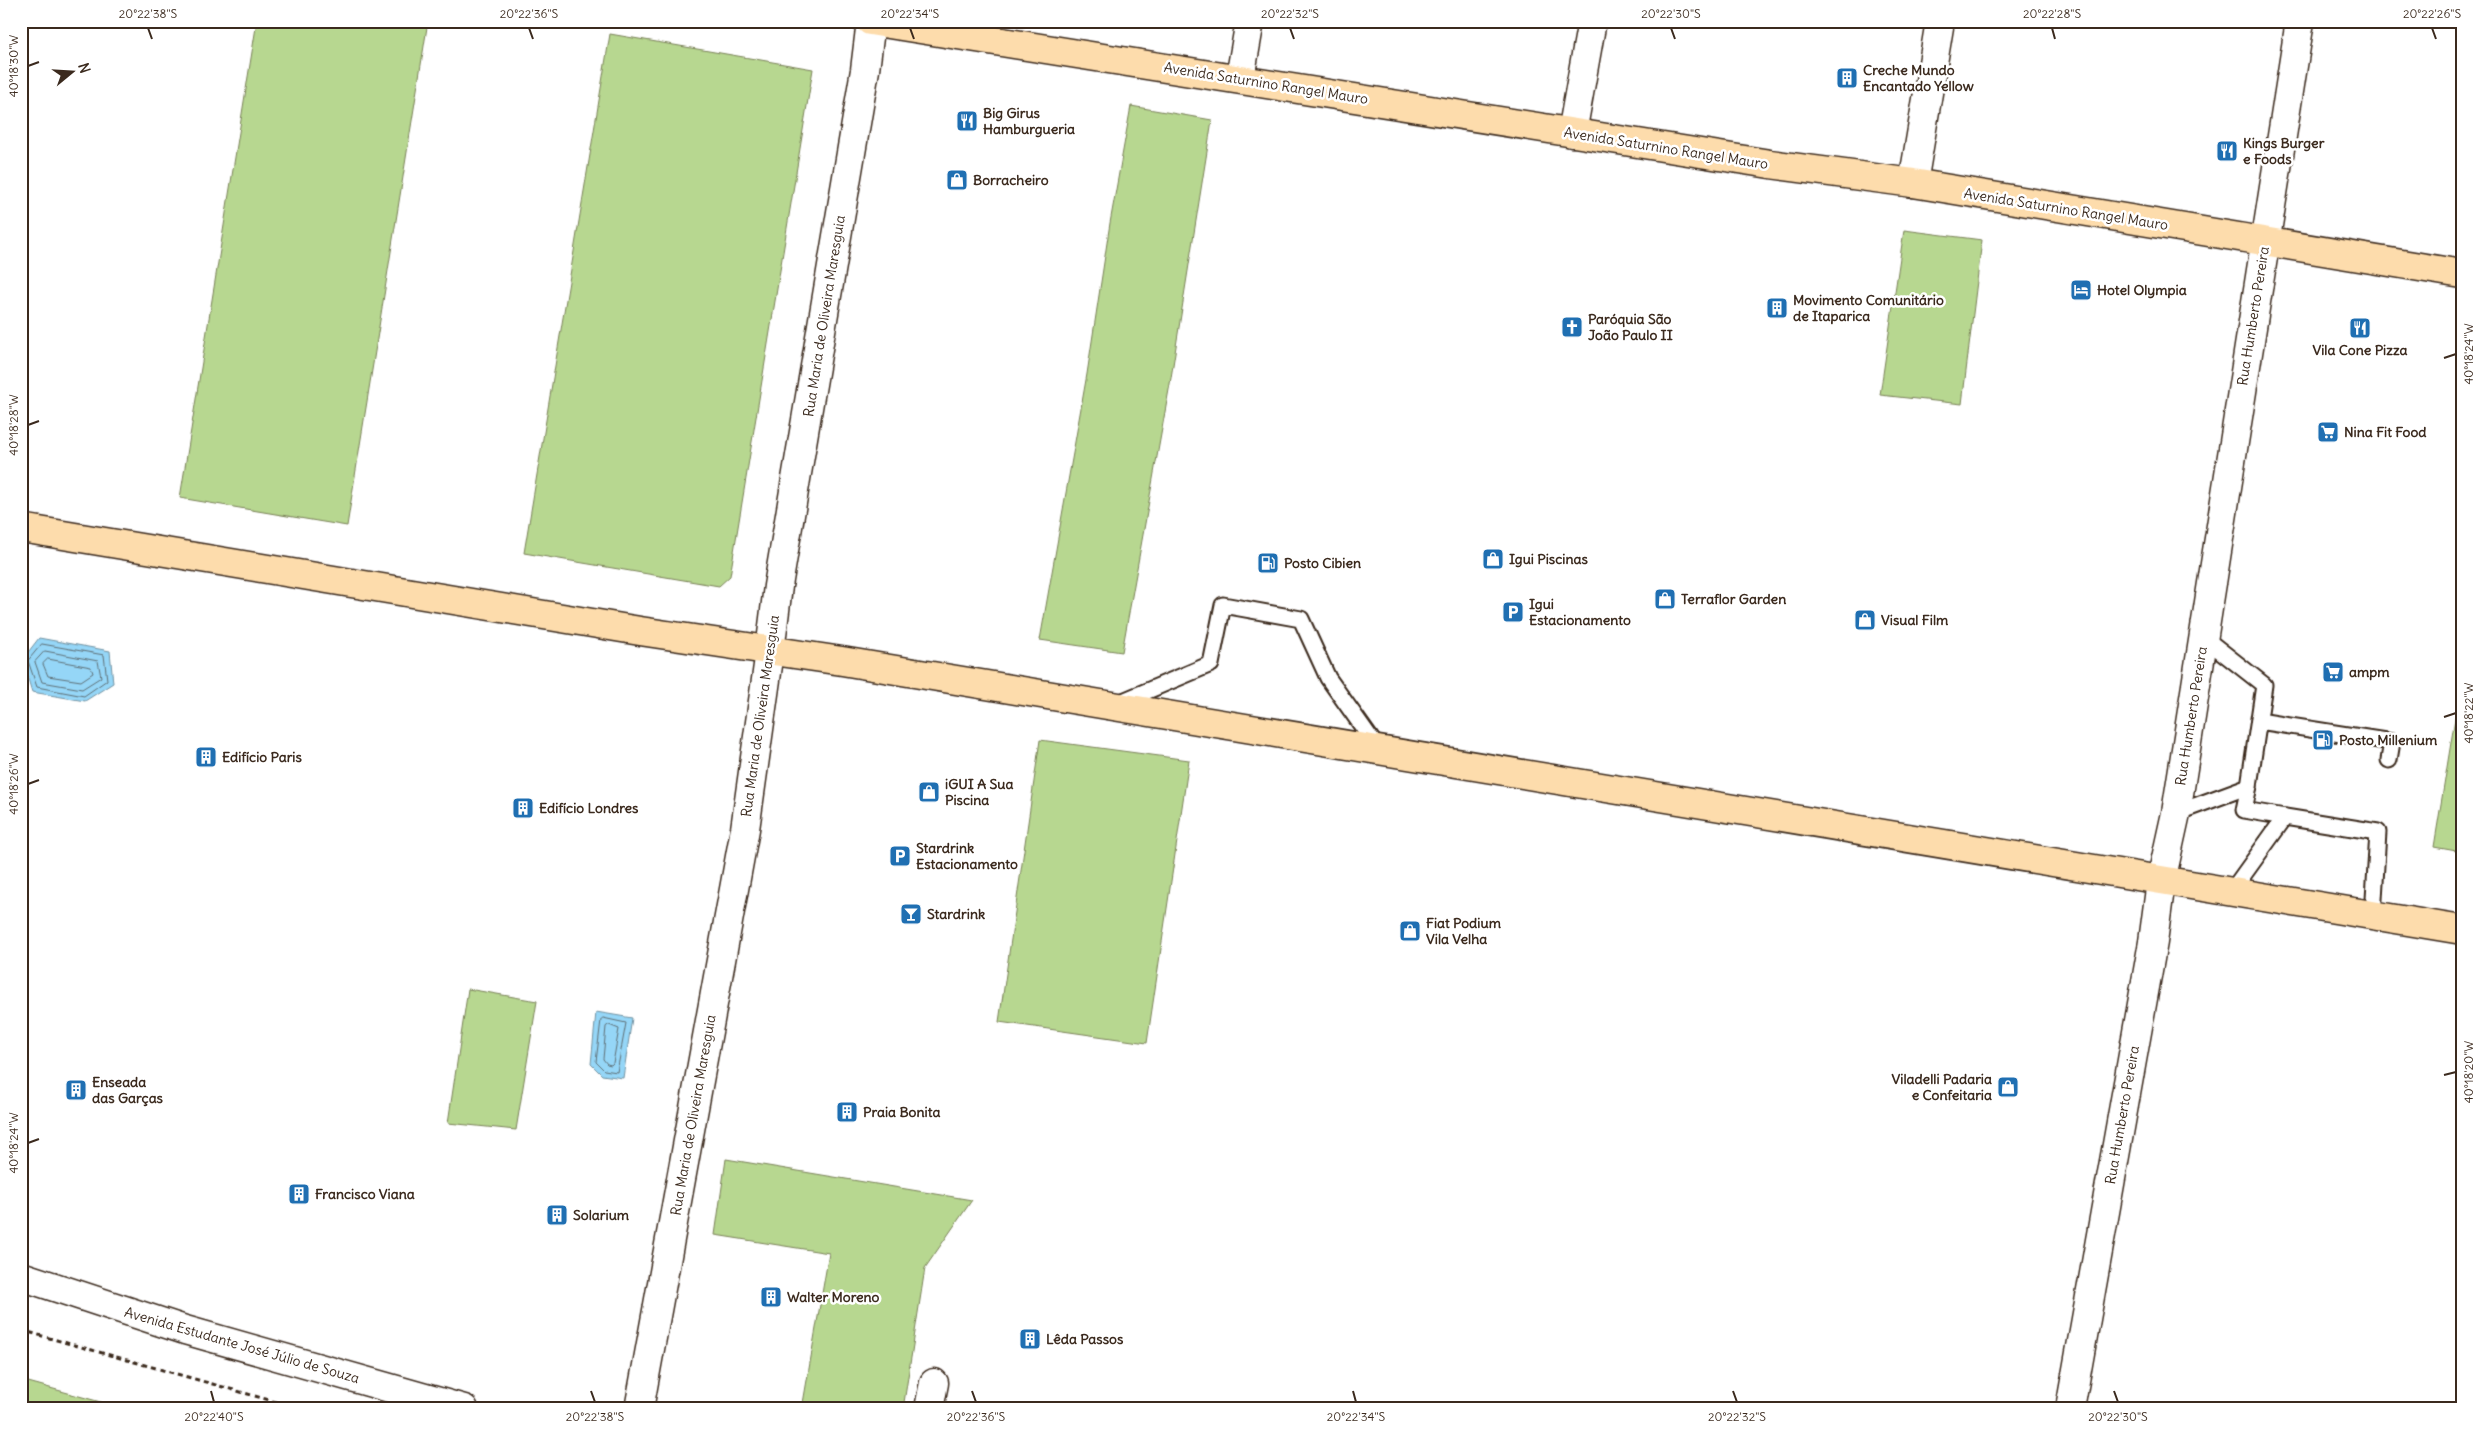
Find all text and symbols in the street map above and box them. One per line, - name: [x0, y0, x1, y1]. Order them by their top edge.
- text: 20°22'38"S: [119, 6, 178, 21]
- text: 20°22'36"S: [500, 6, 559, 21]
- text: 20°22'34"S: [881, 6, 940, 21]
- text: 20°22'32"S: [1261, 6, 1319, 21]
- text: 20°22'30"S: [1641, 6, 1701, 21]
- text: 20°22'28"S: [2023, 6, 2081, 21]
- text: 20°22'26"S: [2403, 6, 2461, 21]
- text: 40°18'30"W: [6, 35, 21, 97]
- north arrow: [48, 48, 98, 98]
- street label: Avenida Saturnino Rangel Mauro: [1163, 58, 1370, 108]
- text: N: [74, 61, 94, 75]
- place label: Creche Mundo Encantado Yellow: [1863, 61, 1974, 95]
- building icon: Creche Mundo Encantado Yellow: [1835, 66, 1859, 90]
- place label: Big Girus Hamburgueria: [983, 104, 1075, 138]
- restaurant icon: Big Girus Hamburgueria: [955, 109, 979, 133]
- street label: Avenida Saturnino Rangel Mauro: [1563, 123, 1770, 173]
- place label: Kings Burger e Foods: [2243, 134, 2325, 168]
- restaurant icon: Kings Burger e Foods: [2215, 139, 2239, 163]
- shop icon: Borracheiro: [945, 168, 969, 192]
- place label: Borracheiro: [973, 171, 1049, 189]
- street label: Avenida Saturnino Rangel Mauro: [1963, 184, 2170, 234]
- street label: Rua Maria de Oliveira Maresguia: [799, 214, 849, 418]
- street label: Rua Humberto Pereira: [2233, 245, 2273, 387]
- hotel icon: Hotel Olympia: [2069, 278, 2093, 302]
- place label: Hotel Olympia: [2097, 281, 2187, 299]
- place label: Movimento Comunitário de Itaparica: [1793, 291, 1944, 325]
- building icon: Movimento Comunitário de Itaparica: [1765, 296, 1789, 320]
- place label: Paróquia São João Paulo II: [1588, 310, 1673, 344]
- church icon: Paróquia São João Paulo II: [1560, 315, 1584, 339]
- restaurant icon: Vila Cone Pizza: [2348, 316, 2372, 340]
- text: 40°18'24"W: [2461, 323, 2476, 385]
- place label: Vila Cone Pizza: [2312, 341, 2408, 359]
- text: 40°18'28"W: [6, 394, 21, 456]
- supermarket icon: Nina Fit Food: [2316, 420, 2340, 444]
- place label: Nina Fit Food: [2344, 423, 2427, 441]
- shop icon: Igui Piscinas: [1481, 547, 1505, 571]
- place label: Igui Piscinas: [1509, 550, 1589, 568]
- fuel station icon: Posto Cibien: [1256, 551, 1280, 575]
- place label: Posto Cibien: [1284, 554, 1361, 572]
- shop icon: Terraflor Garden: [1653, 587, 1677, 611]
- place label: Terraflor Garden: [1681, 590, 1786, 608]
- place label: Igui Estacionamento: [1529, 595, 1631, 629]
- parking icon: Igui Estacionamento: [1501, 600, 1525, 624]
- shop icon: Visual Film: [1853, 608, 1877, 632]
- place label: Visual Film: [1881, 611, 1949, 629]
- street label: Rua Maria de Oliveira Maresguia: [737, 614, 783, 818]
- street label: Rua Humberto Pereira: [2171, 645, 2211, 787]
- supermarket icon: ampm: [2321, 660, 2345, 684]
- place label: ampm: [2349, 663, 2390, 681]
- text: 40°18'22"W: [2461, 682, 2476, 743]
- fuel station icon: Posto Millenium: [2311, 728, 2335, 752]
- place label: Posto Millenium: [2339, 731, 2438, 749]
- building icon: Edifício Paris: [194, 745, 218, 769]
- place label: Edifício Paris: [222, 748, 302, 766]
- text: 40°18'26"W: [6, 753, 21, 815]
- place label: iGUI A Sua Piscina: [945, 775, 1013, 809]
- shop icon: iGUI A Sua Piscina: [917, 780, 941, 804]
- building icon: Edifício Londres: [511, 796, 535, 820]
- place label: Edifício Londres: [539, 799, 639, 817]
- place label: Stardrink Estacionamento: [916, 839, 1018, 873]
- parking icon: Stardrink Estacionamento: [888, 844, 912, 868]
- bar icon: Stardrink: [899, 902, 923, 926]
- place label: Stardrink: [927, 905, 985, 923]
- place label: Fiat Podium Vila Velha: [1426, 914, 1502, 948]
- shop icon: Fiat Podium Vila Velha: [1398, 919, 1422, 943]
- street label: Rua Maria de Oliveira Maresguia: [666, 1013, 720, 1217]
- text: 40°18'20"W: [2461, 1041, 2476, 1103]
- street label: Rua Humberto Pereira: [2101, 1044, 2143, 1186]
- place label: Viladelli Padaria e Confeitaria: [1892, 1070, 1992, 1104]
- place label: Enseada das Garças: [92, 1073, 164, 1107]
- shop icon: Viladelli Padaria e Confeitaria: [1996, 1075, 2020, 1099]
- building icon: Enseada das Garças: [64, 1078, 88, 1102]
- building icon: Praia Bonita: [835, 1100, 859, 1124]
- place label: Praia Bonita: [863, 1103, 940, 1121]
- text: 40°18'24"W: [6, 1112, 21, 1174]
- building icon: Francisco Viana: [287, 1182, 311, 1206]
- place label: Francisco Viana: [315, 1185, 415, 1203]
- building icon: Solarium: [545, 1203, 569, 1227]
- place label: Solarium: [573, 1206, 630, 1224]
- building icon: Walter Moreno: [759, 1285, 783, 1309]
- place label: Walter Moreno: [787, 1288, 880, 1306]
- street label: Avenida Estudante José Júlio de Souza: [122, 1303, 362, 1387]
- building icon: Lêda Passos: [1018, 1327, 1042, 1351]
- place label: Lêda Passos: [1046, 1330, 1124, 1348]
- text: 20°22'40"S: [184, 1409, 244, 1424]
- text: 20°22'38"S: [566, 1409, 625, 1424]
- text: 20°22'36"S: [947, 1409, 1006, 1424]
- text: 20°22'34"S: [1327, 1409, 1386, 1424]
- text: 20°22'32"S: [1708, 1409, 1766, 1424]
- text: 20°22'30"S: [2088, 1409, 2148, 1424]

